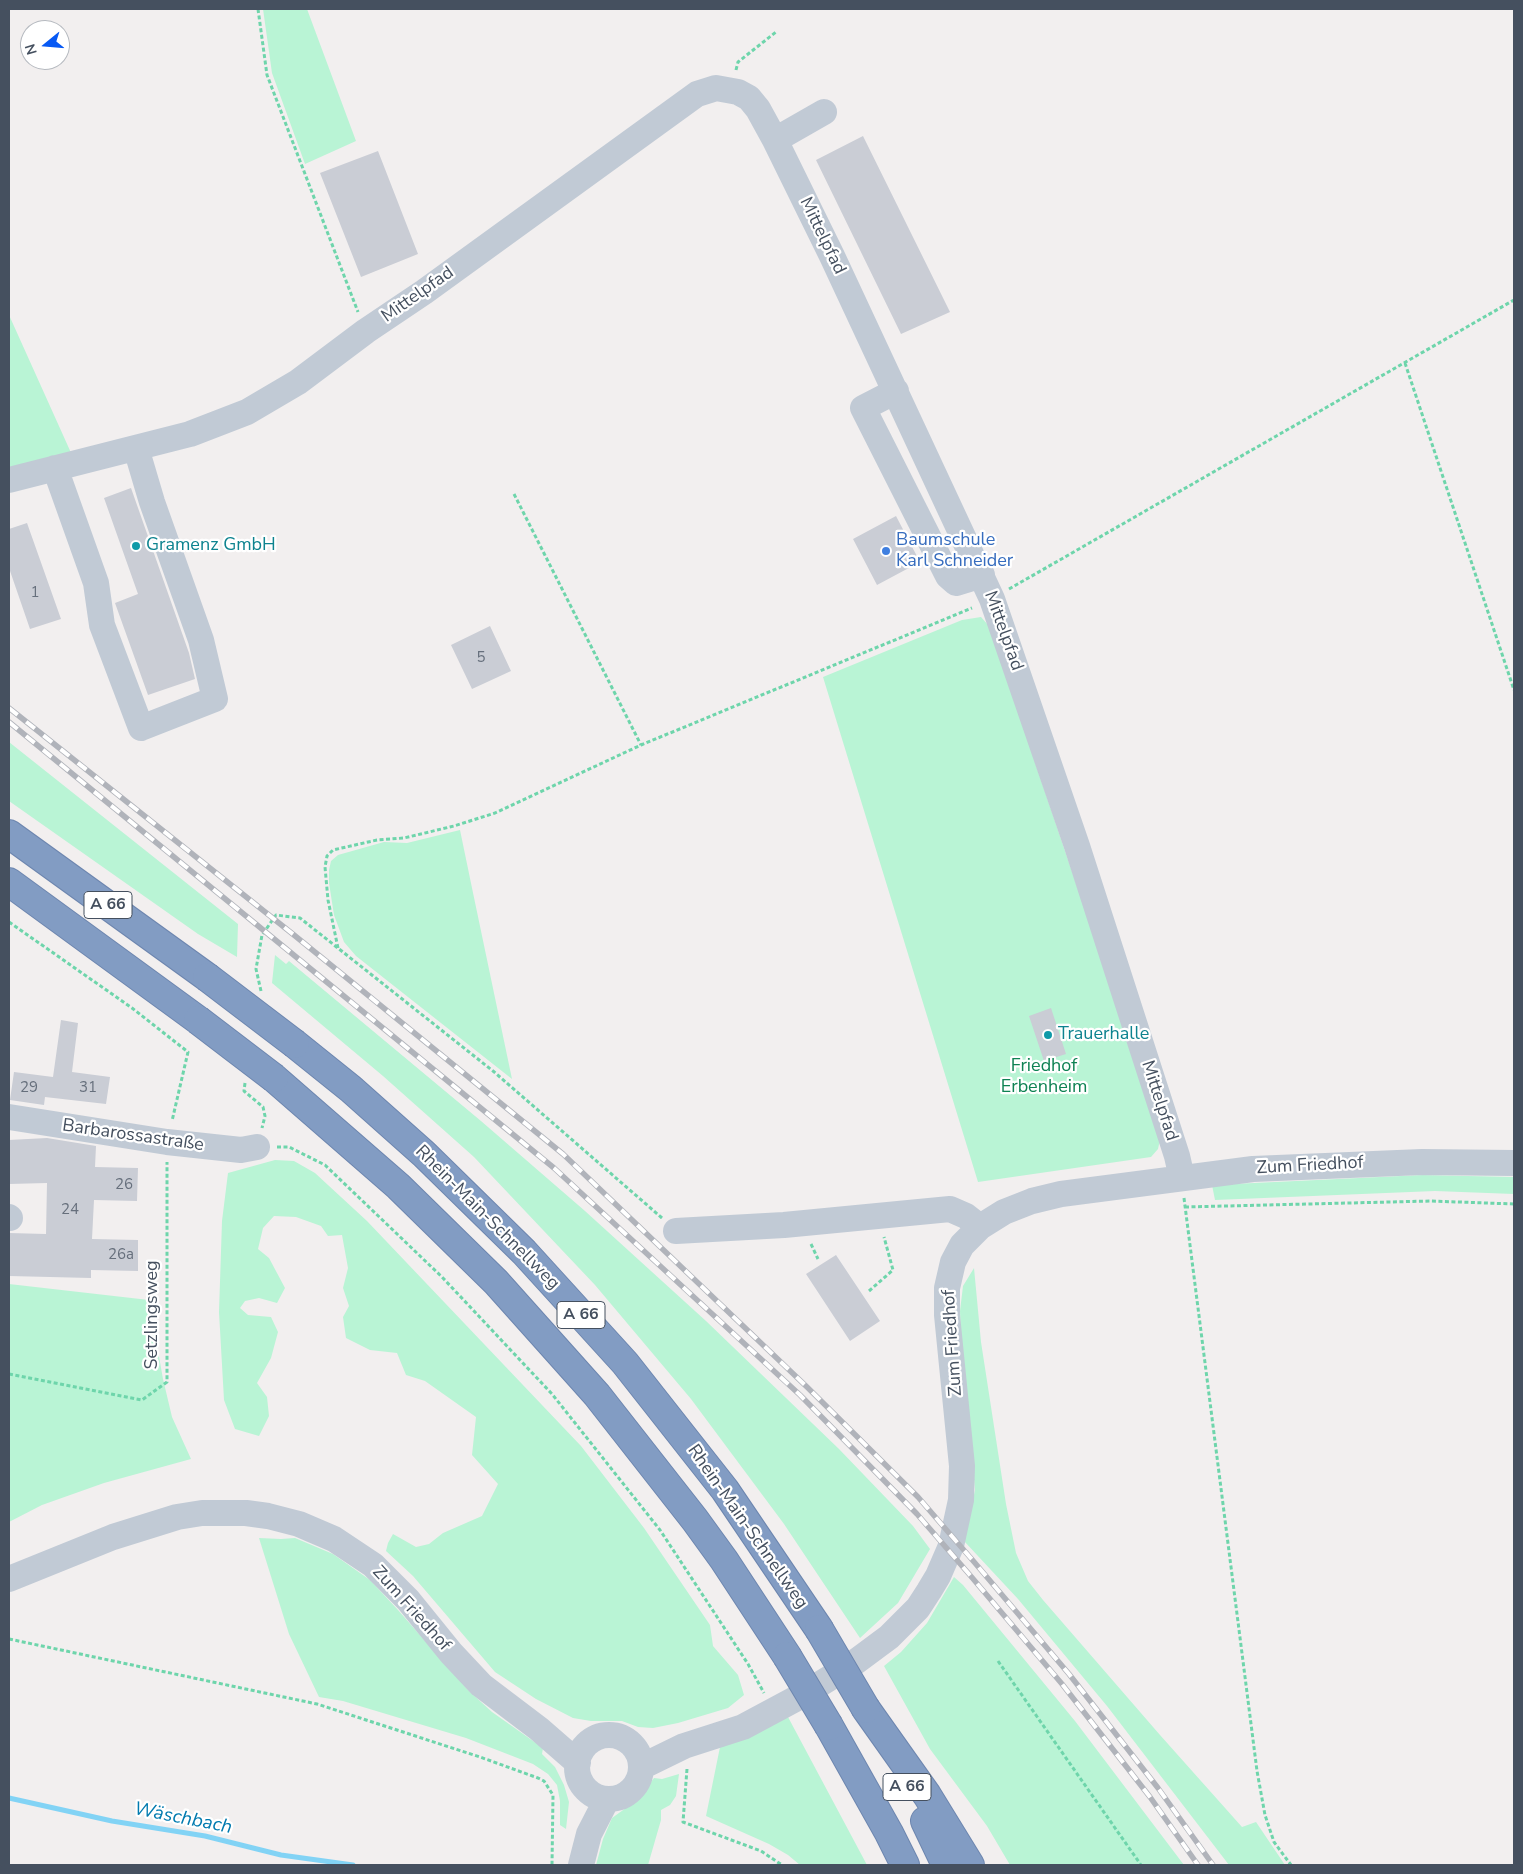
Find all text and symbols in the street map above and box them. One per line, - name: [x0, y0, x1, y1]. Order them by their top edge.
- north arrow: [20, 20, 70, 70]
- text: N: [21, 41, 42, 57]
- street label: Mittelpfad: [794, 194, 850, 278]
- street label: Mittelpfad: [378, 262, 458, 328]
- place label: Baumschule Karl Schneider: [896, 530, 1013, 572]
- place label: Gramenz GmbH: [146, 535, 276, 557]
- marker: Gramenz GmbH: [130, 540, 142, 552]
- marker: Baumschule Karl Schneider: [880, 545, 892, 557]
- house number: 1: [31, 584, 39, 602]
- street label: Mittelpfad: [979, 588, 1027, 674]
- house number: 5: [477, 649, 485, 667]
- road number: A 66: [84, 892, 132, 918]
- place label: Trauerhalle: [1058, 1024, 1149, 1046]
- marker: Trauerhalle: [1042, 1029, 1054, 1041]
- park label: Friedhof Erbenheim: [1001, 1056, 1087, 1098]
- street label: Mittelpfad: [1136, 1058, 1182, 1144]
- house number: 29: [20, 1079, 38, 1097]
- house number: 31: [79, 1079, 97, 1097]
- street label: Barbarossastraße: [61, 1115, 205, 1157]
- street label: Rhein-Main-Schnellweg: [410, 1141, 564, 1295]
- street label: Zum Friedhof: [1256, 1152, 1364, 1180]
- house number: 26: [115, 1176, 133, 1194]
- house number: 24: [61, 1201, 79, 1219]
- house number: 26a: [108, 1246, 134, 1264]
- street label: Setzlingsweg: [142, 1260, 164, 1370]
- street label: Zum Friedhof: [938, 1289, 968, 1397]
- road number: A 66: [557, 1302, 605, 1328]
- street label: Rhein-Main-Schnellweg: [682, 1441, 812, 1613]
- street label: Zum Friedhof: [367, 1562, 455, 1656]
- road number: A 66: [883, 1774, 931, 1800]
- water label: Wäschbach: [132, 1798, 234, 1840]

